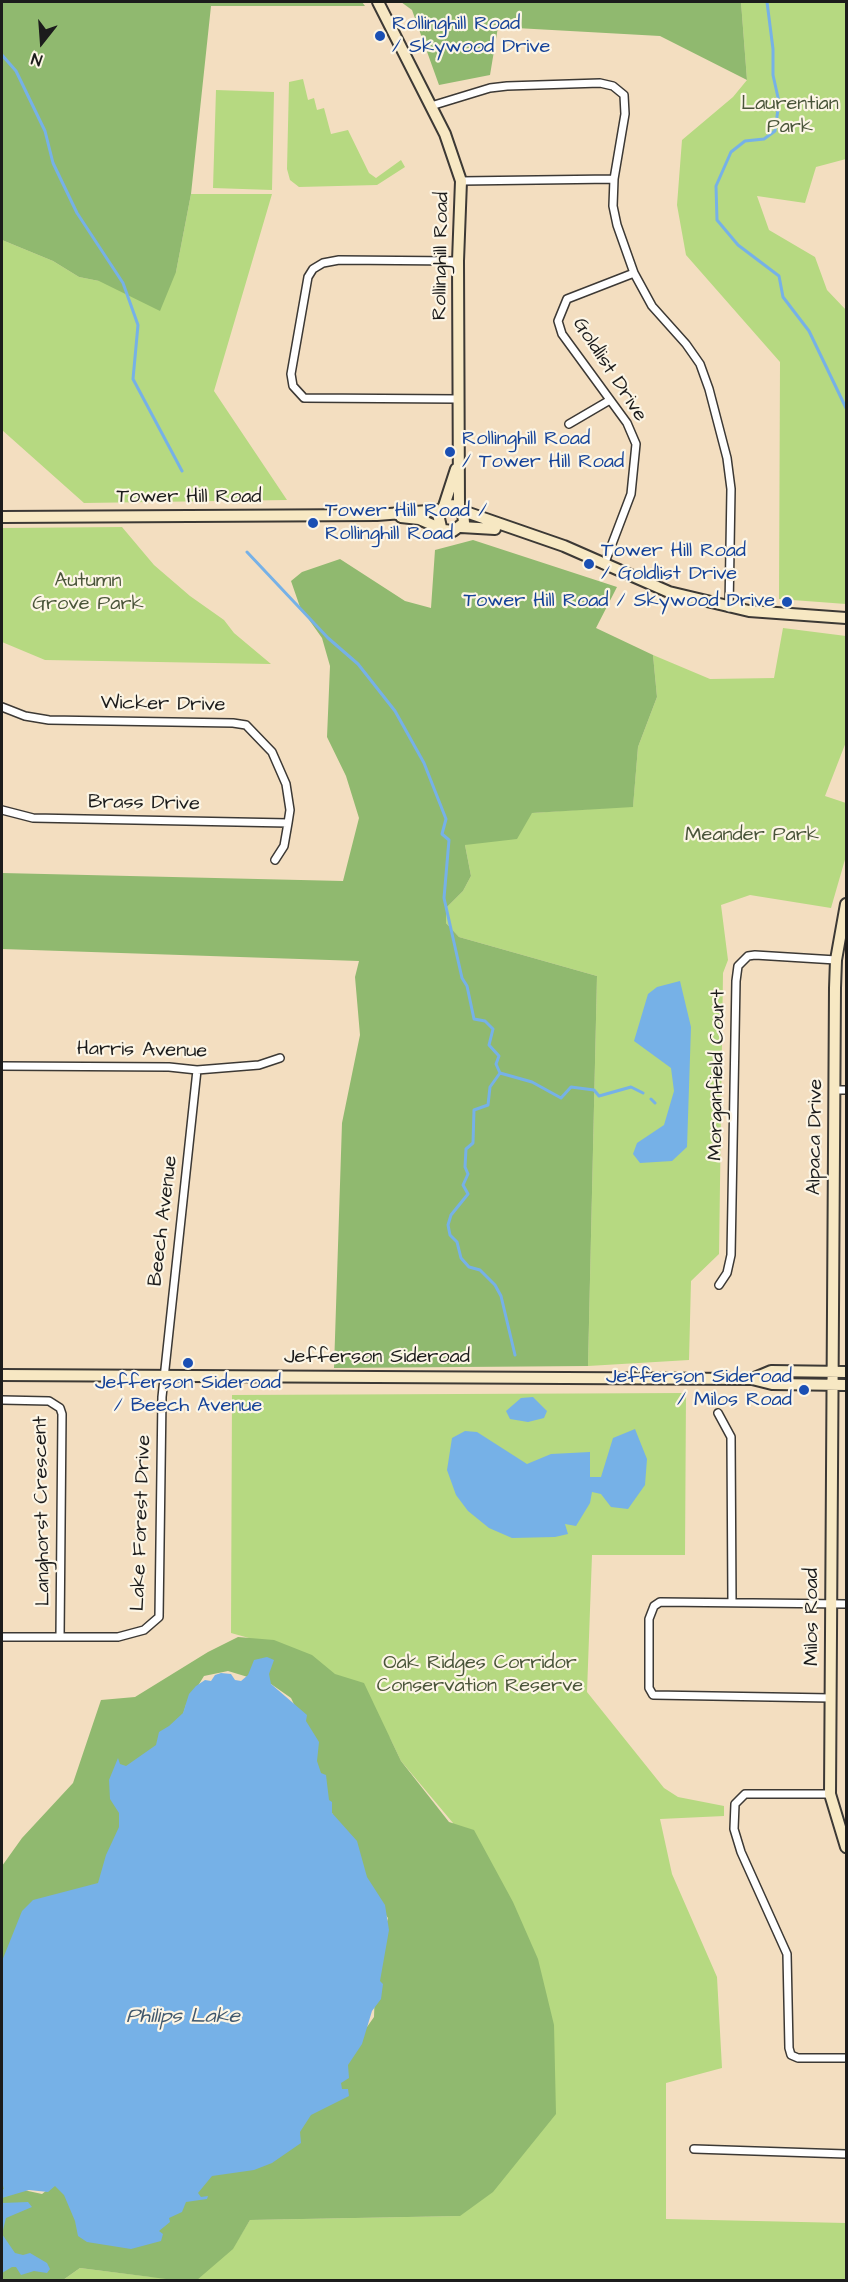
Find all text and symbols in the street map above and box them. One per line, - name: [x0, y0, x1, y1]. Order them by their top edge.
- north arrow: [12, 12, 72, 72]
- place label: Rollinghill Road / Skywood Drive: [392, 13, 550, 60]
- marker: Rollinghill Road / Skywood Drive: [373, 29, 387, 43]
- text: N: [29, 47, 45, 71]
- park label: Laurentian Park: [741, 93, 839, 140]
- street label: Rollinghill Road: [429, 192, 455, 320]
- street label: Goldlist Drive: [567, 314, 651, 426]
- place label: Rollinghill Road / Tower Hill Road: [462, 428, 624, 475]
- marker: Rollinghill Road / Tower Hill Road: [443, 445, 457, 459]
- street label: Tower Hill Road: [116, 486, 262, 510]
- place label: Tower Hill Road / Rollinghill Road: [325, 500, 487, 547]
- marker: Tower Hill Road / Rollinghill Road: [306, 516, 320, 530]
- place label: Tower Hill Road / Goldlist Drive: [601, 540, 746, 587]
- marker: Tower Hill Road / Goldlist Drive: [582, 557, 596, 571]
- park label: Autumn Grove Park: [32, 570, 144, 617]
- place label: Tower Hill Road / Skywood Drive: [463, 590, 775, 614]
- marker: Tower Hill Road / Skywood Drive: [780, 595, 794, 609]
- street label: Wicker Drive: [100, 692, 226, 718]
- street label: Brass Drive: [88, 791, 200, 817]
- park label: Meander Park: [685, 824, 819, 848]
- street label: Morganfield Court: [705, 989, 731, 1161]
- street label: Harris Avenue: [77, 1038, 207, 1064]
- street label: Alpaca Drive: [803, 1079, 829, 1195]
- street label: Beech Avenue: [144, 1154, 184, 1288]
- street label: Jefferson Sideroad: [284, 1346, 470, 1370]
- marker: Jefferson Sideroad / Beech Avenue: [181, 1356, 195, 1370]
- place label: Jefferson Sideroad / Milos Road: [606, 1366, 792, 1413]
- place label: Jefferson Sideroad / Beech Avenue: [95, 1372, 281, 1419]
- marker: Jefferson Sideroad / Milos Road: [797, 1383, 811, 1397]
- street label: Langhorst Crescent: [29, 1416, 57, 1606]
- street label: Lake Forest Drive: [127, 1434, 157, 1612]
- street label: Milos Road: [801, 1568, 825, 1666]
- park label: Oak Ridges Corridor Conservation Reserve: [377, 1652, 583, 1699]
- water label: Philips Lake: [126, 2005, 240, 2031]

